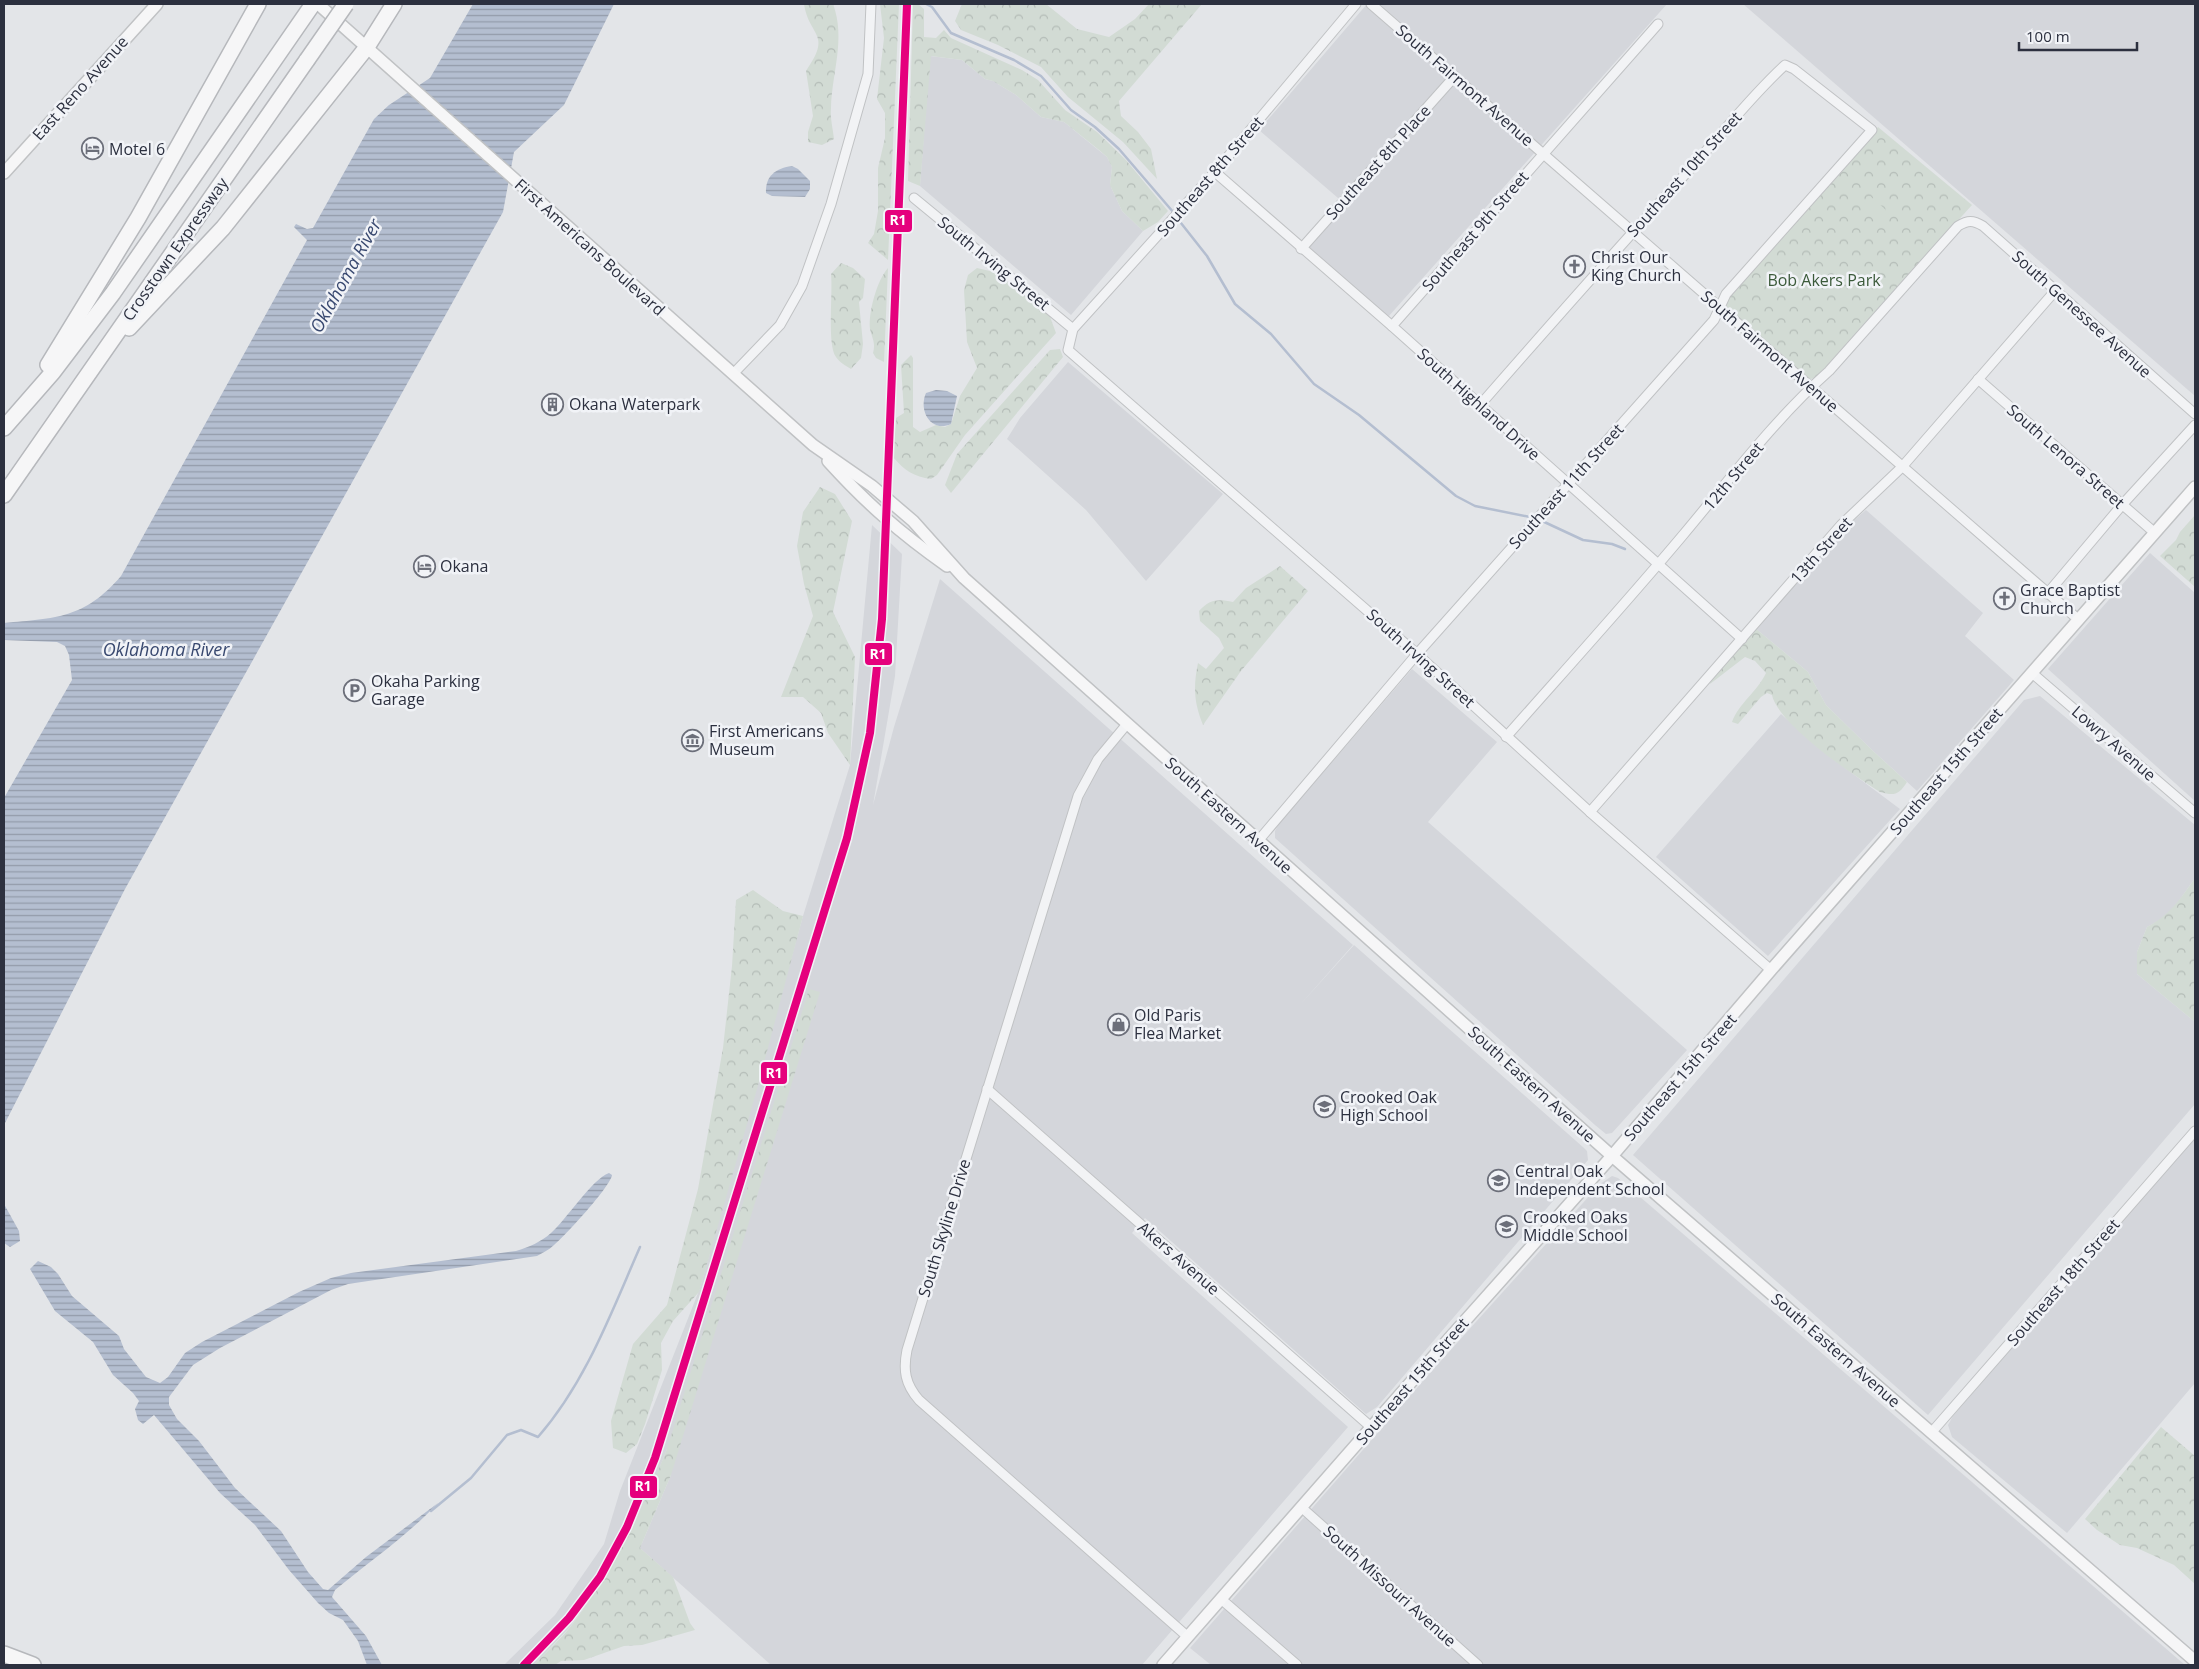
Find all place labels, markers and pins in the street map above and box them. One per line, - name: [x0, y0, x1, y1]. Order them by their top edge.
- hotel icon: Motel 6: [81, 137, 105, 161]
- place label: Motel 6: [109, 138, 165, 160]
- place label: Christ Our King Church: [1591, 246, 1681, 286]
- church icon: Christ Our King Church: [1563, 254, 1587, 278]
- building icon: Okana Waterpark: [541, 392, 565, 416]
- place label: Okana Waterpark: [569, 393, 701, 415]
- hotel icon: Okana: [412, 554, 436, 578]
- place label: Okana: [440, 555, 488, 577]
- place label: Grace Baptist Church: [2020, 579, 2120, 619]
- church icon: Grace Baptist Church: [1992, 587, 2016, 611]
- place label: Okaha Parking Garage: [371, 670, 480, 710]
- parking icon: Okaha Parking Garage: [343, 678, 367, 702]
- place label: First Americans Museum: [709, 720, 824, 760]
- museum icon: First Americans Museum: [681, 728, 705, 752]
- place label: Old Paris Flea Market: [1134, 1004, 1222, 1044]
- shop icon: Old Paris Flea Market: [1106, 1012, 1130, 1036]
- place label: Crooked Oak High School: [1340, 1086, 1438, 1126]
- school or university icon: Crooked Oak High School: [1312, 1094, 1336, 1118]
- place label: Central Oak Independent School: [1515, 1160, 1665, 1200]
- school or university icon: Central Oak Independent School: [1487, 1168, 1511, 1192]
- place label: Crooked Oaks Middle School: [1523, 1206, 1628, 1246]
- school or university icon: Crooked Oaks Middle School: [1495, 1214, 1519, 1238]

